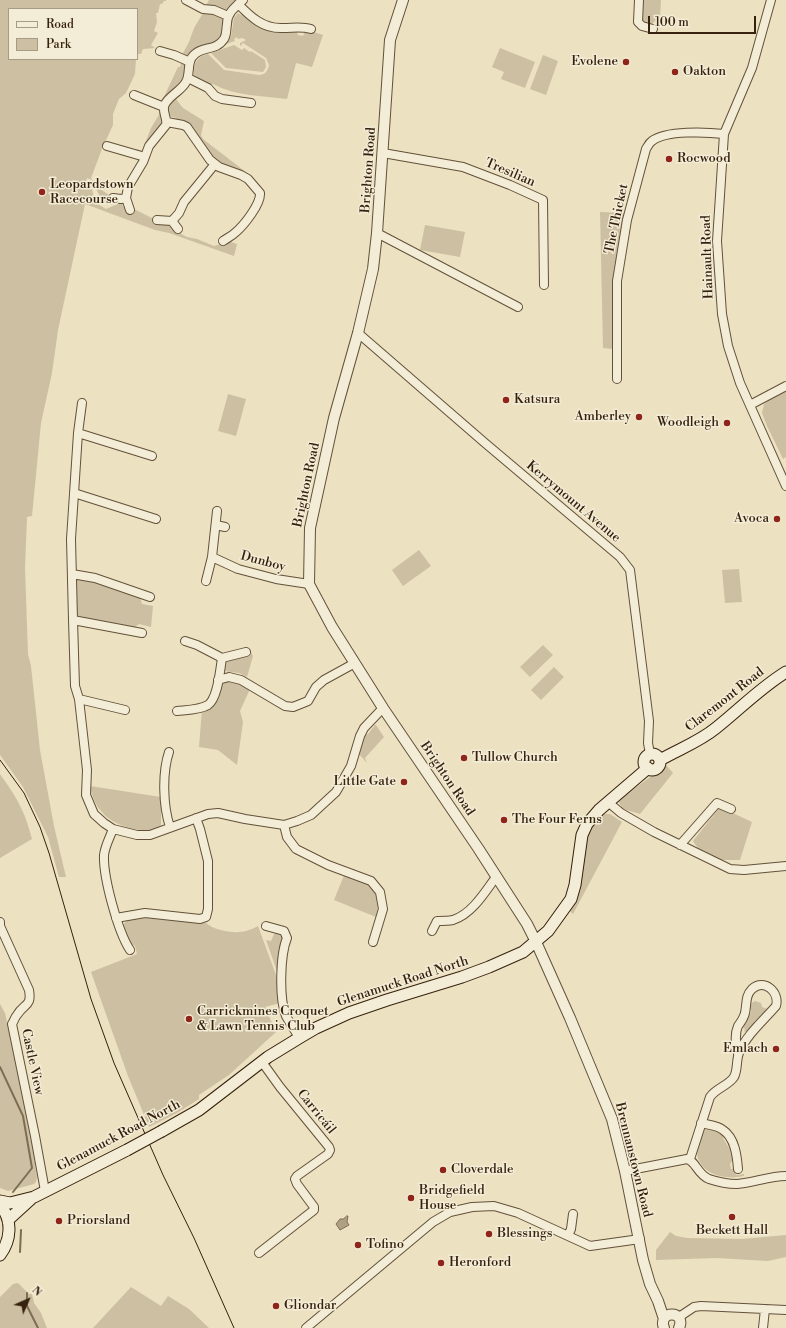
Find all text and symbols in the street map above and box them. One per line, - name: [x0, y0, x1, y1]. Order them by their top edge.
- legend: [8, 8, 138, 60]
- scale bar: [650, 8, 758, 34]
- text: 100 m: [655, 15, 689, 30]
- text: Road: [46, 17, 74, 32]
- text: Park: [46, 37, 71, 52]
- place label: Evolene: [571, 54, 618, 70]
- marker: Evolene: [621, 57, 631, 67]
- place label: Oakton: [683, 64, 726, 80]
- marker: Oakton: [670, 67, 680, 77]
- street label: Brighton Road: [358, 127, 380, 213]
- place label: Rocwood: [677, 151, 731, 167]
- marker: Rocwood: [664, 154, 674, 164]
- street label: Tresilian: [483, 155, 537, 191]
- place label: Leopardstown Racecourse: [50, 177, 133, 208]
- street label: The Thicket: [602, 183, 632, 255]
- marker: Leopardstown Racecourse: [37, 187, 47, 197]
- street label: Hainault Road: [699, 215, 717, 299]
- place label: Katsura: [514, 392, 560, 408]
- marker: Katsura: [501, 395, 511, 405]
- place label: Amberley: [575, 409, 631, 425]
- marker: Amberley: [634, 412, 644, 422]
- place label: Woodleigh: [657, 415, 719, 431]
- marker: Woodleigh: [722, 418, 732, 428]
- street label: Brighton Road: [290, 441, 324, 529]
- street label: Kerrymount Avenue: [523, 458, 623, 546]
- place label: Avoca: [734, 511, 769, 527]
- marker: Avoca: [772, 514, 782, 524]
- street label: Dunboy: [239, 549, 287, 575]
- street label: Claremont Road: [683, 665, 767, 735]
- street label: Brighton Road: [416, 739, 478, 819]
- place label: Tullow Church: [472, 750, 558, 766]
- marker: Tullow Church: [459, 753, 469, 763]
- place label: Little Gate: [334, 774, 396, 790]
- marker: Little Gate: [399, 777, 409, 787]
- place label: The Four Ferns: [512, 812, 602, 828]
- marker: The Four Ferns: [499, 815, 509, 825]
- street label: Glenamuck Road North: [335, 953, 471, 1011]
- place label: Carrickmines Croquet & Lawn Tennis Club: [197, 1004, 329, 1035]
- marker: Carrickmines Croquet & Lawn Tennis Club: [184, 1014, 194, 1024]
- street label: Castle View: [17, 1027, 47, 1097]
- place label: Emlach: [723, 1041, 768, 1057]
- marker: Emlach: [771, 1044, 781, 1054]
- street label: Carricáil: [293, 1087, 339, 1137]
- street label: Glenamuck Road North: [55, 1097, 183, 1175]
- street label: Brennanstown Road: [611, 1101, 655, 1219]
- place label: Cloverdale: [451, 1162, 514, 1178]
- marker: Cloverdale: [438, 1165, 448, 1175]
- place label: Bridgefield House: [419, 1183, 485, 1214]
- marker: Bridgefield House: [406, 1193, 416, 1203]
- marker: Beckett Hall: [727, 1212, 737, 1222]
- place label: Priorsland: [67, 1213, 130, 1229]
- marker: Priorsland: [54, 1216, 64, 1226]
- place label: Beckett Hall: [696, 1223, 768, 1239]
- place label: Blessings: [497, 1226, 552, 1242]
- marker: Blessings: [484, 1229, 494, 1239]
- place label: Tofino: [366, 1237, 404, 1253]
- marker: Tofino: [353, 1240, 363, 1250]
- place label: Heronford: [449, 1255, 511, 1271]
- marker: Heronford: [436, 1258, 446, 1268]
- north arrow: [8, 1280, 48, 1320]
- text: N: [28, 1283, 45, 1300]
- place label: Gliondar: [284, 1298, 336, 1314]
- marker: Gliondar: [271, 1301, 281, 1311]

